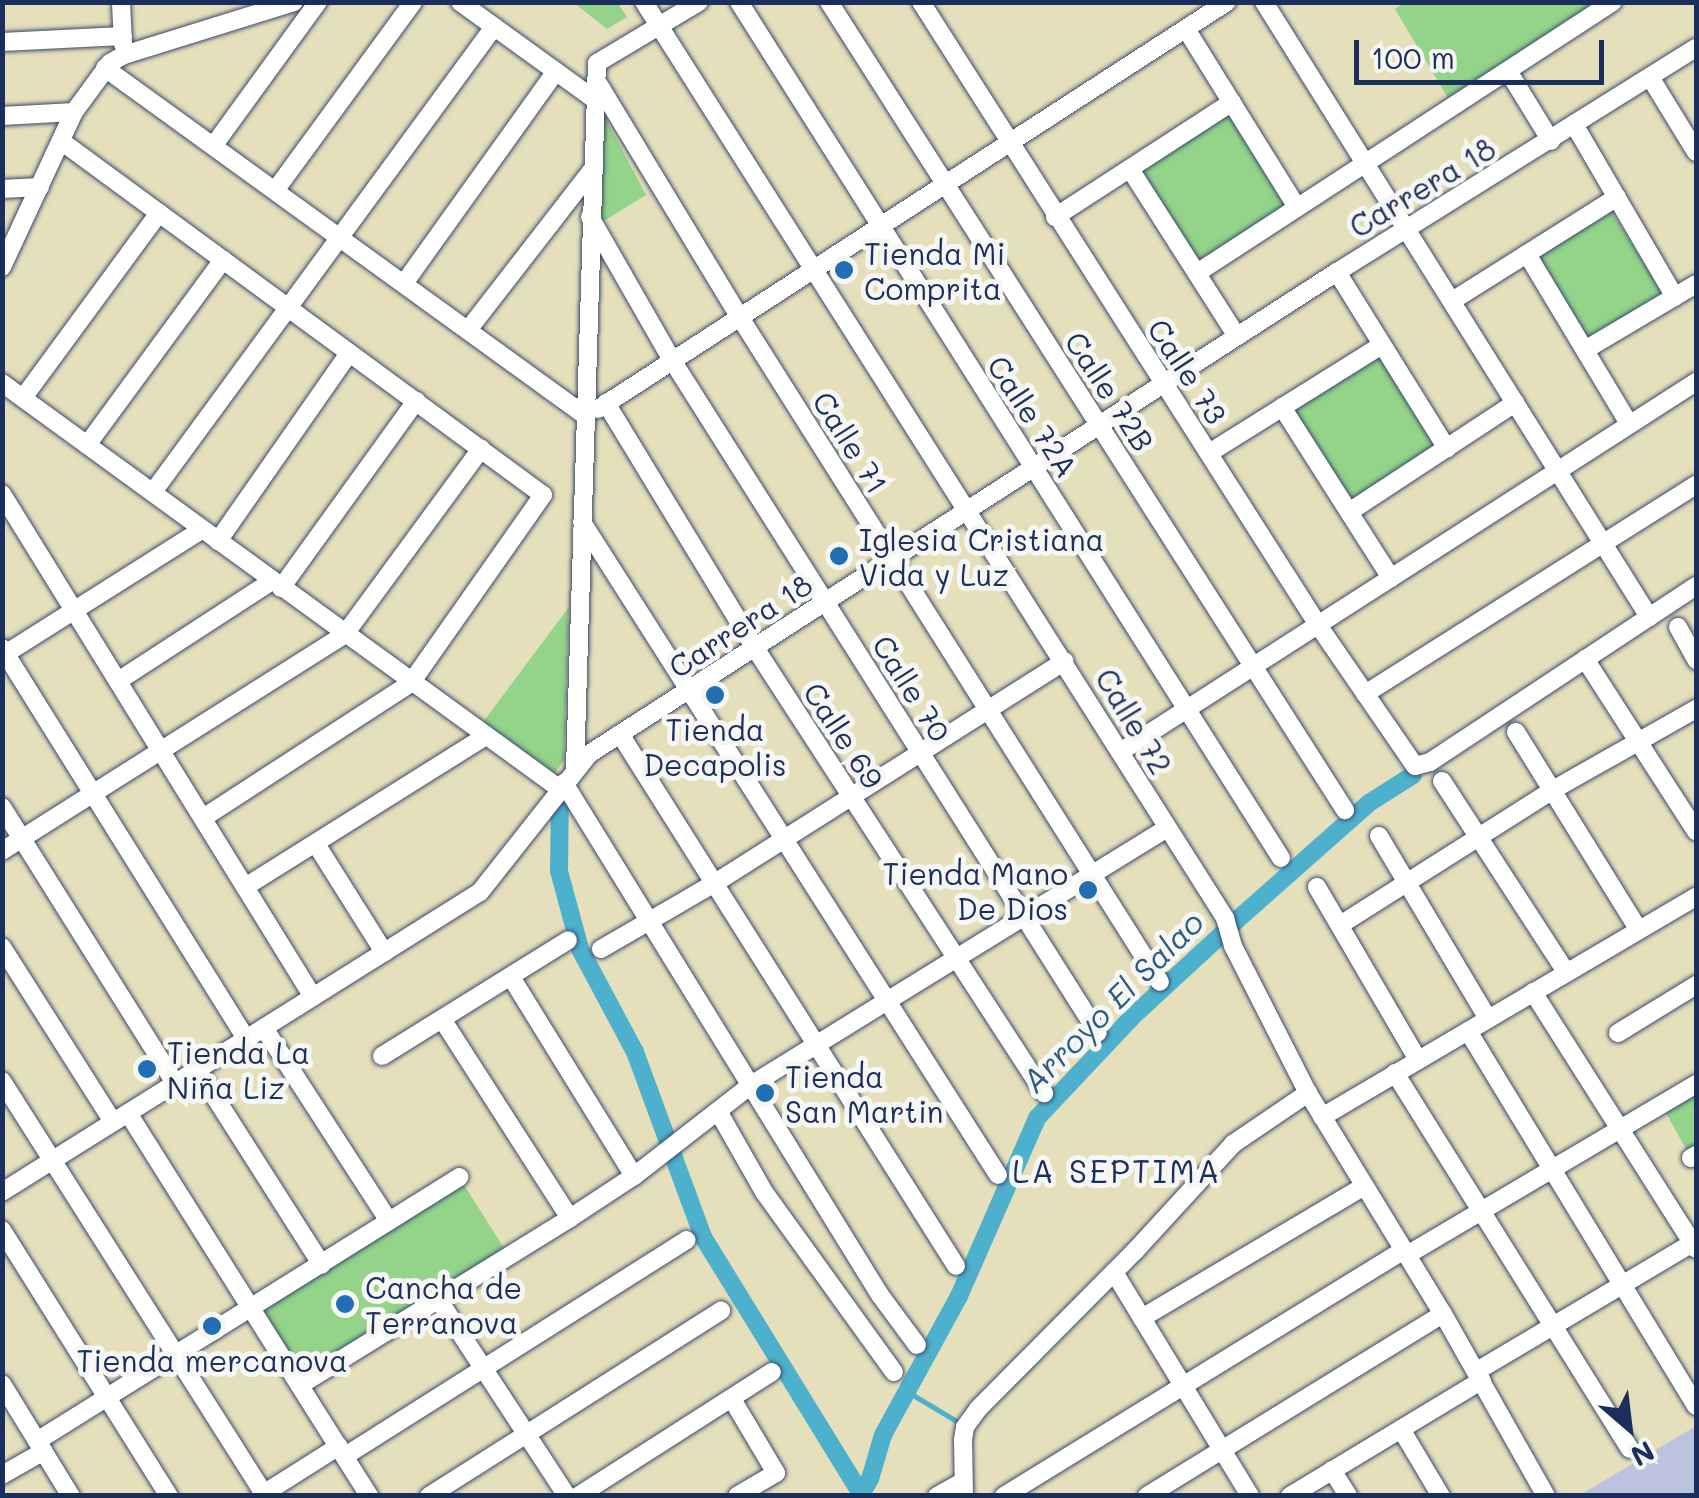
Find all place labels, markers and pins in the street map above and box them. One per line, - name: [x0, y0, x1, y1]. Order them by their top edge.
- place label: Tienda Mi Comprita: [864, 235, 1005, 306]
- marker: Tienda Mi Comprita: [833, 259, 855, 281]
- place label: Iglesia Cristiana Vida y Luz: [859, 521, 1104, 592]
- marker: Iglesia Cristiana Vida y Luz: [828, 545, 850, 567]
- marker: Tienda Decapolis: [704, 684, 726, 706]
- place label: Tienda Decapolis: [643, 711, 787, 782]
- place label: Tienda Mano De Dios: [883, 855, 1068, 926]
- marker: Tienda Mano De Dios: [1077, 879, 1099, 901]
- place label: Tienda La Niña Liz: [167, 1034, 310, 1104]
- marker: Tienda La Niña Liz: [136, 1058, 158, 1080]
- place label: Tienda San Martin: [785, 1058, 943, 1128]
- marker: Tienda San Martin: [754, 1082, 776, 1104]
- place label: Cancha de Terranova: [365, 1269, 522, 1340]
- marker: Cancha de Terranova: [334, 1293, 356, 1315]
- marker: Tienda mercanova: [201, 1315, 223, 1337]
- place label: Tienda mercanova: [76, 1342, 348, 1378]

